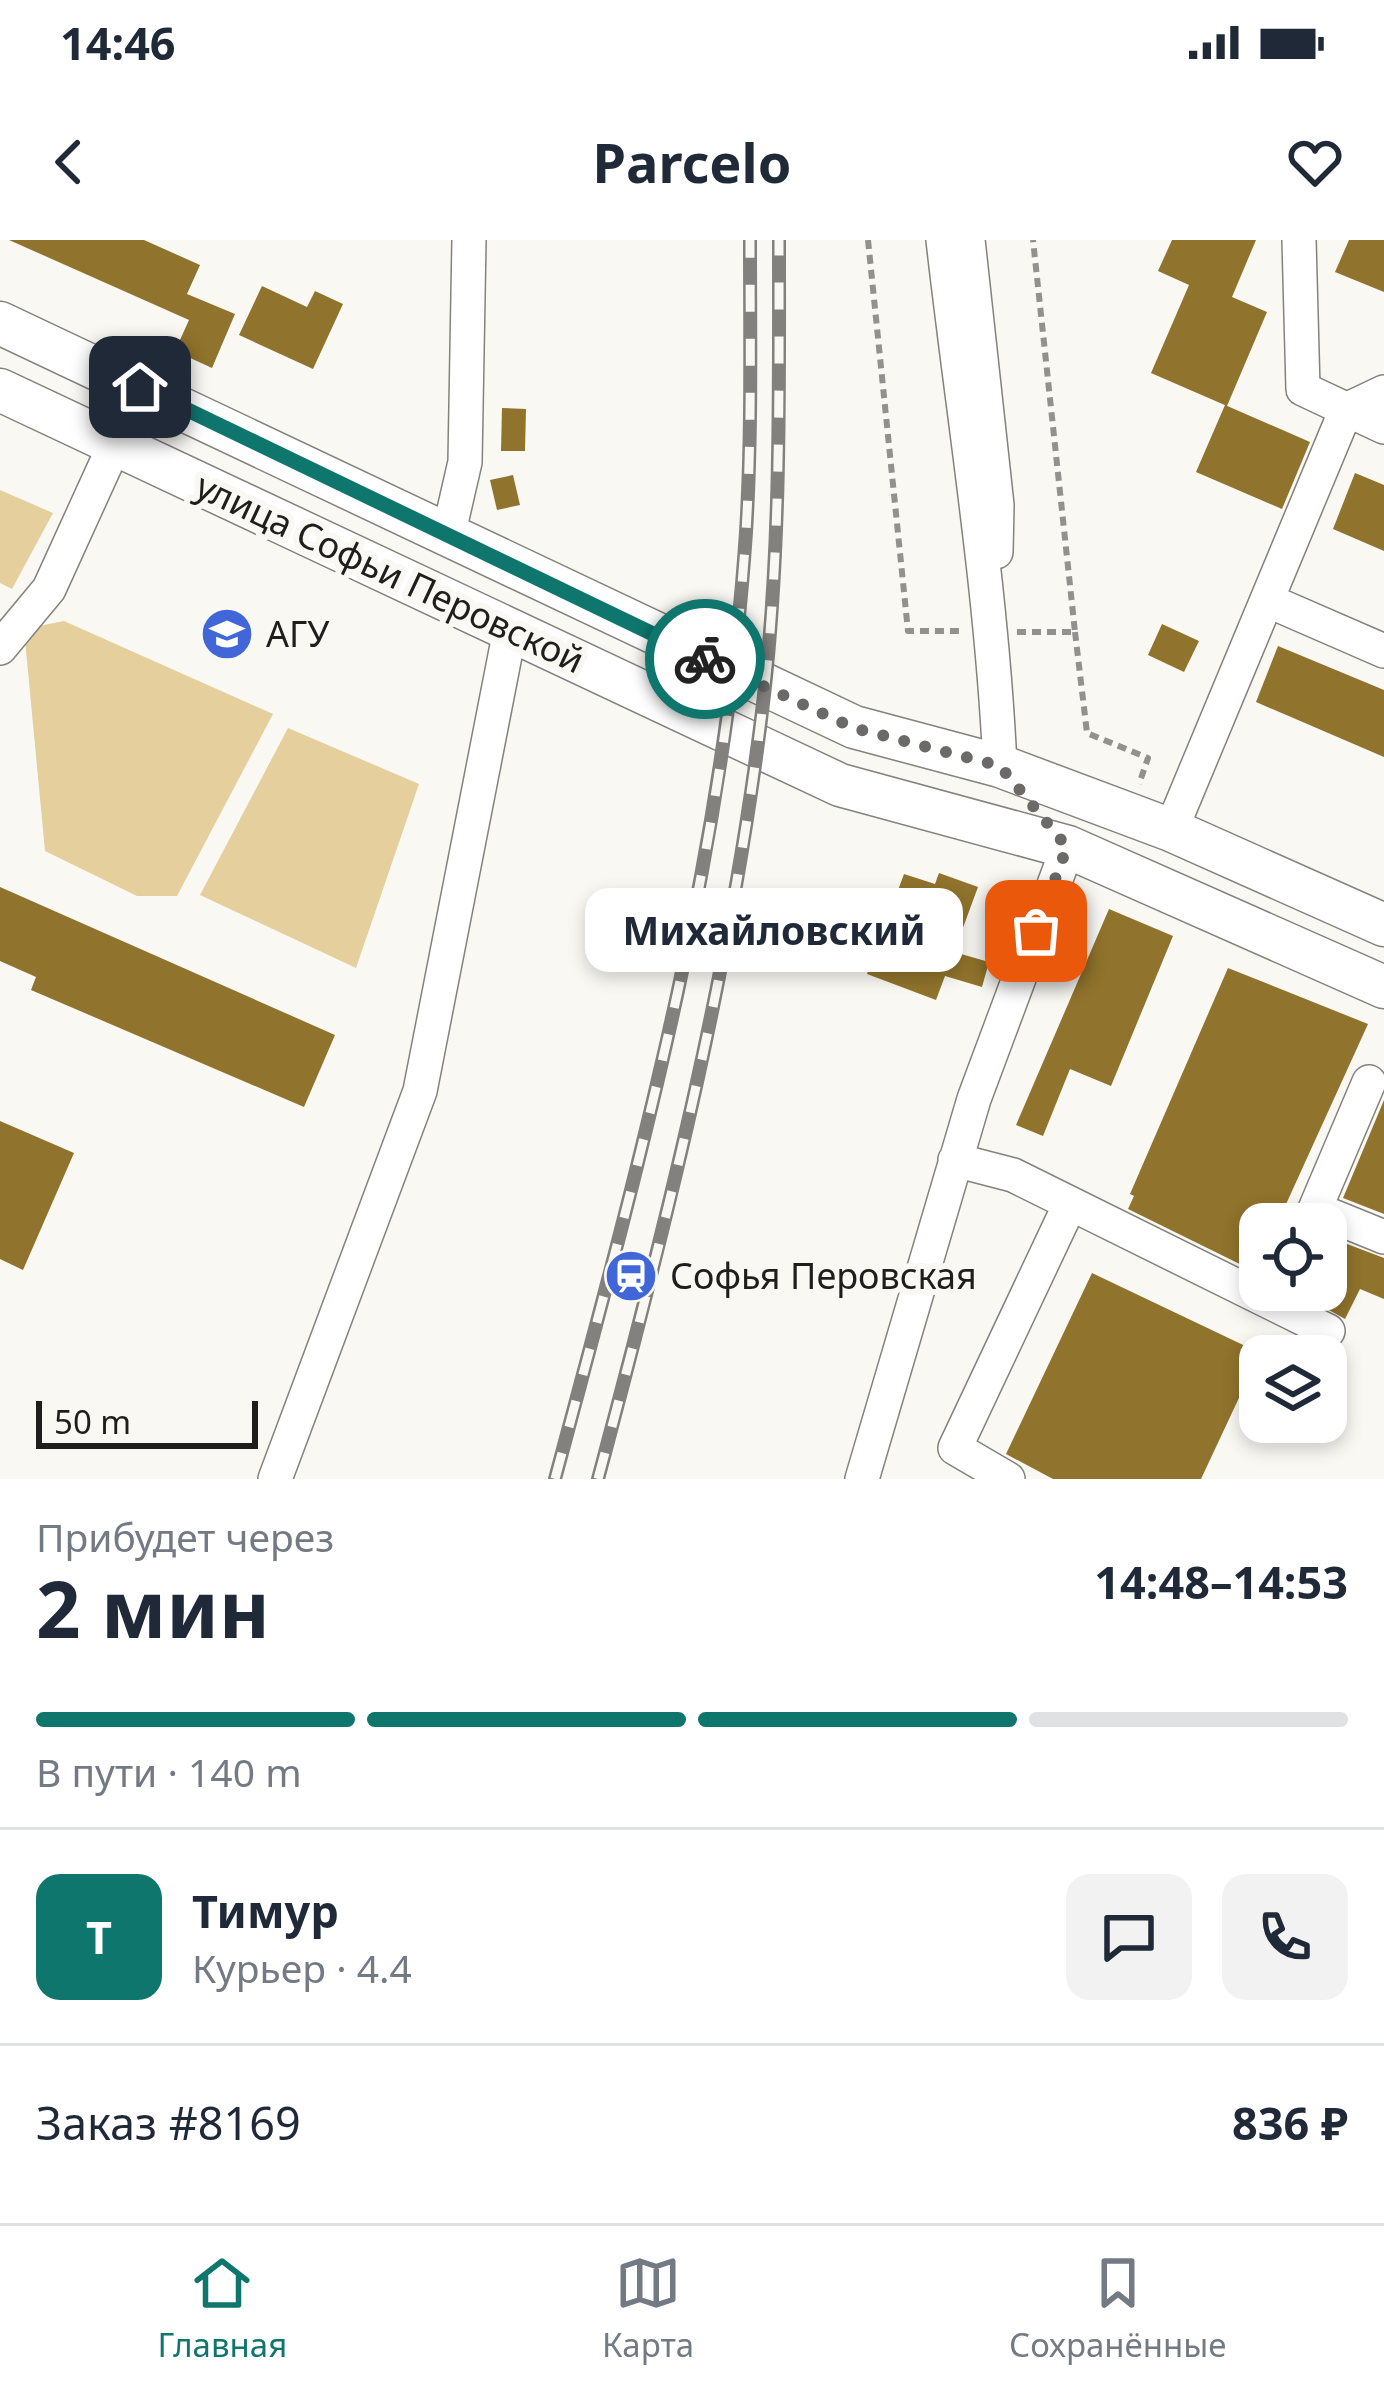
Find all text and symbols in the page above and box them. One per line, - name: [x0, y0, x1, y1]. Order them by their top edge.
- text: 14:46: [60, 12, 176, 73]
- text: Parcelo: [593, 125, 791, 199]
- icon: back: [36, 129, 102, 195]
- icon: heart: [1282, 129, 1348, 195]
- pin: [89, 336, 191, 438]
- icon: home: [107, 354, 173, 420]
- street label: улица Софьи Перовской: [188, 461, 592, 684]
- courier: [645, 599, 765, 719]
- school or university icon: АГУ: [199, 606, 255, 662]
- place label: АГУ: [266, 609, 330, 658]
- icon: bike: [672, 626, 738, 692]
- pin: [985, 880, 1087, 982]
- callout: Михайловский: [586, 889, 964, 973]
- icon: bag: [1003, 898, 1069, 964]
- text: Михайловский: [622, 903, 926, 956]
- map controls: [1239, 1203, 1347, 1443]
- button: locate: [1239, 1203, 1347, 1311]
- station icon: Софья Перовская: [603, 1248, 659, 1304]
- place label: Софья Перовская: [670, 1251, 977, 1300]
- button: layers: [1239, 1335, 1347, 1443]
- scale bar: [36, 1395, 258, 1448]
- text: 50 m: [54, 1399, 131, 1444]
- text: Прибудет через: [36, 1510, 334, 1563]
- text: 14:48–14:53: [1094, 1551, 1348, 1612]
- text: 2 мин: [36, 1555, 270, 1661]
- text: В пути · 140 m: [36, 1745, 302, 1798]
- button: chat: [1066, 1874, 1192, 2000]
- button: phone: [1222, 1874, 1348, 2000]
- text: Тимур: [192, 1880, 339, 1941]
- text: Т: [86, 1906, 112, 1967]
- text: Курьер · 4.4: [192, 1941, 412, 1994]
- text: Заказ #8169: [36, 2092, 301, 2153]
- text: 836 ₽: [1232, 2092, 1348, 2153]
- tab: Главная: [157, 2250, 287, 2367]
- tab: Карта: [602, 2250, 694, 2367]
- tab: Сохранённые: [1009, 2250, 1227, 2367]

